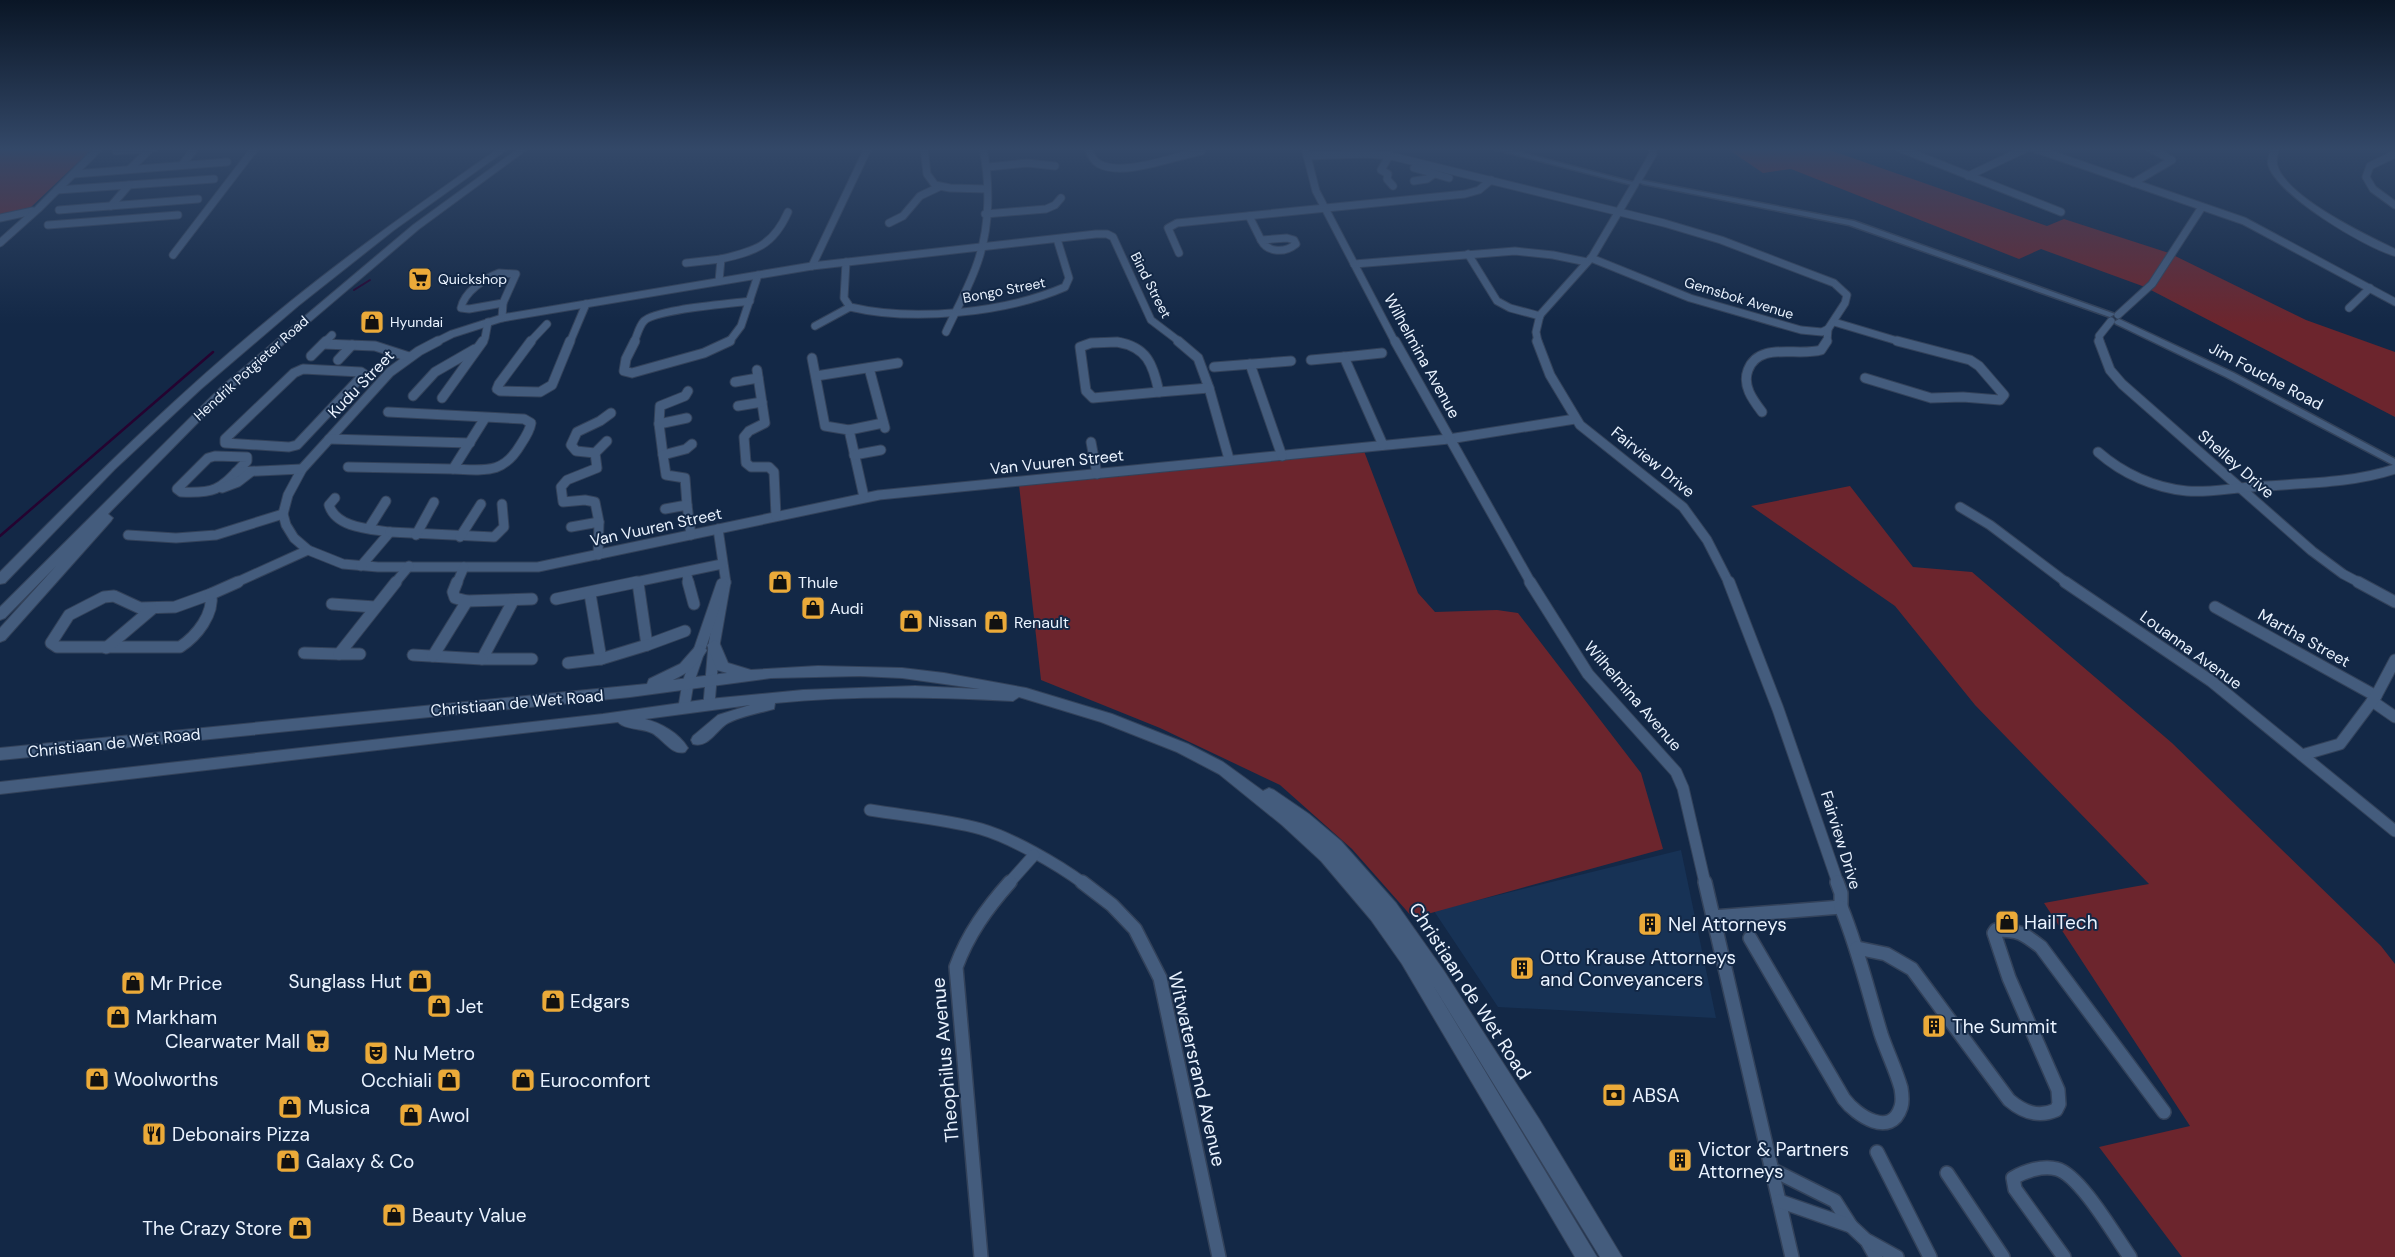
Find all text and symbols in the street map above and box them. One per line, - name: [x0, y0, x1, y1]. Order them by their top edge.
- street label: Bind Street: [1127, 249, 1175, 321]
- supermarket icon: Quickshop: [407, 266, 433, 292]
- place label: Quickshop: [438, 270, 507, 288]
- street label: Bongo Street: [961, 273, 1047, 307]
- street label: Gemsbok Avenue: [1682, 273, 1796, 323]
- street label: Wilhelmina Avenue: [1379, 290, 1465, 422]
- shop icon: Hyundai: [359, 309, 385, 335]
- street label: Hendrik Potgieter Road: [190, 312, 312, 424]
- place label: Hyundai: [390, 313, 443, 331]
- street label: Jim Fouche Road: [2205, 337, 2327, 415]
- street label: Kudu Street: [323, 345, 399, 423]
- street label: Fairview Drive: [1607, 422, 1699, 502]
- street label: Shelley Drive: [2193, 425, 2279, 503]
- street label: Van Vuuren Street: [989, 445, 1125, 479]
- street label: Van Vuuren Street: [588, 503, 724, 551]
- shop icon: Thule: [767, 569, 793, 595]
- place label: Thule: [798, 572, 838, 593]
- shop icon: Audi: [800, 595, 826, 621]
- place label: Audi: [830, 598, 864, 619]
- street label: Martha Street: [2254, 604, 2354, 672]
- street label: Louanna Avenue: [2136, 606, 2246, 694]
- shop icon: Nissan: [898, 608, 924, 634]
- shop icon: Renault: [983, 609, 1009, 635]
- place label: Nissan: [928, 611, 977, 632]
- place label: Renault: [1014, 612, 1069, 633]
- street label: Wilhelmina Avenue: [1579, 637, 1687, 755]
- street label: Christiaan de Wet Road: [430, 685, 604, 721]
- street label: Christiaan de Wet Road: [27, 723, 201, 763]
- street label: Fairview Drive: [1816, 788, 1866, 892]
- street label: Christiaan de Wet Road: [1403, 898, 1537, 1084]
- shop icon: HailTech: [1994, 909, 2020, 935]
- place label: HailTech: [2024, 910, 2098, 935]
- building icon: Nel Attorneys: [1637, 911, 1663, 937]
- place label: Nel Attorneys: [1668, 912, 1787, 937]
- place label: Otto Krause Attorneys and Conveyancers: [1540, 945, 1736, 992]
- building icon: Otto Krause Attorneys and Conveyancers: [1509, 955, 1535, 981]
- shop icon: Sunglass Hut: [407, 968, 433, 994]
- place label: Sunglass Hut: [289, 969, 402, 994]
- street label: Witwatersrand Avenue: [1162, 969, 1232, 1169]
- shop icon: Mr Price: [120, 970, 146, 996]
- place label: Mr Price: [150, 971, 222, 996]
- street label: Theophilus Avenue: [925, 977, 965, 1143]
- shop icon: Edgars: [540, 988, 566, 1014]
- place label: Edgars: [570, 989, 630, 1014]
- shop icon: Jet: [426, 993, 452, 1019]
- place label: Jet: [456, 994, 483, 1019]
- shop icon: Markham: [105, 1004, 131, 1030]
- place label: Markham: [136, 1005, 217, 1030]
- building icon: The Summit: [1921, 1013, 1947, 1039]
- place label: The Summit: [1952, 1014, 2057, 1039]
- supermarket icon: Clearwater Mall: [305, 1028, 331, 1054]
- place label: Clearwater Mall: [165, 1029, 300, 1054]
- theatre icon: Nu Metro: [363, 1040, 389, 1066]
- place label: Nu Metro: [394, 1041, 475, 1066]
- shop icon: Woolworths: [84, 1066, 110, 1092]
- place label: Woolworths: [114, 1067, 219, 1092]
- shop icon: Occhiali: [436, 1067, 462, 1093]
- shop icon: Eurocomfort: [510, 1067, 536, 1093]
- place label: Occhiali: [361, 1068, 432, 1093]
- place label: Eurocomfort: [540, 1068, 650, 1093]
- bank icon: ABSA: [1601, 1082, 1627, 1108]
- place label: ABSA: [1632, 1083, 1680, 1108]
- shop icon: Musica: [277, 1094, 303, 1120]
- place label: Musica: [308, 1095, 370, 1120]
- shop icon: Awol: [398, 1102, 424, 1128]
- place label: Awol: [428, 1103, 470, 1128]
- restaurant icon: Debonairs Pizza: [141, 1121, 167, 1147]
- place label: Debonairs Pizza: [172, 1122, 310, 1147]
- place label: Victor & Partners Attorneys: [1698, 1137, 1849, 1184]
- building icon: Victor & Partners Attorneys: [1667, 1147, 1693, 1173]
- shop icon: Galaxy & Co: [275, 1148, 301, 1174]
- place label: Galaxy & Co: [306, 1149, 414, 1174]
- shop icon: Beauty Value: [381, 1202, 407, 1228]
- place label: Beauty Value: [412, 1203, 526, 1228]
- shop icon: The Crazy Store: [287, 1215, 313, 1241]
- place label: The Crazy Store: [142, 1216, 282, 1241]

